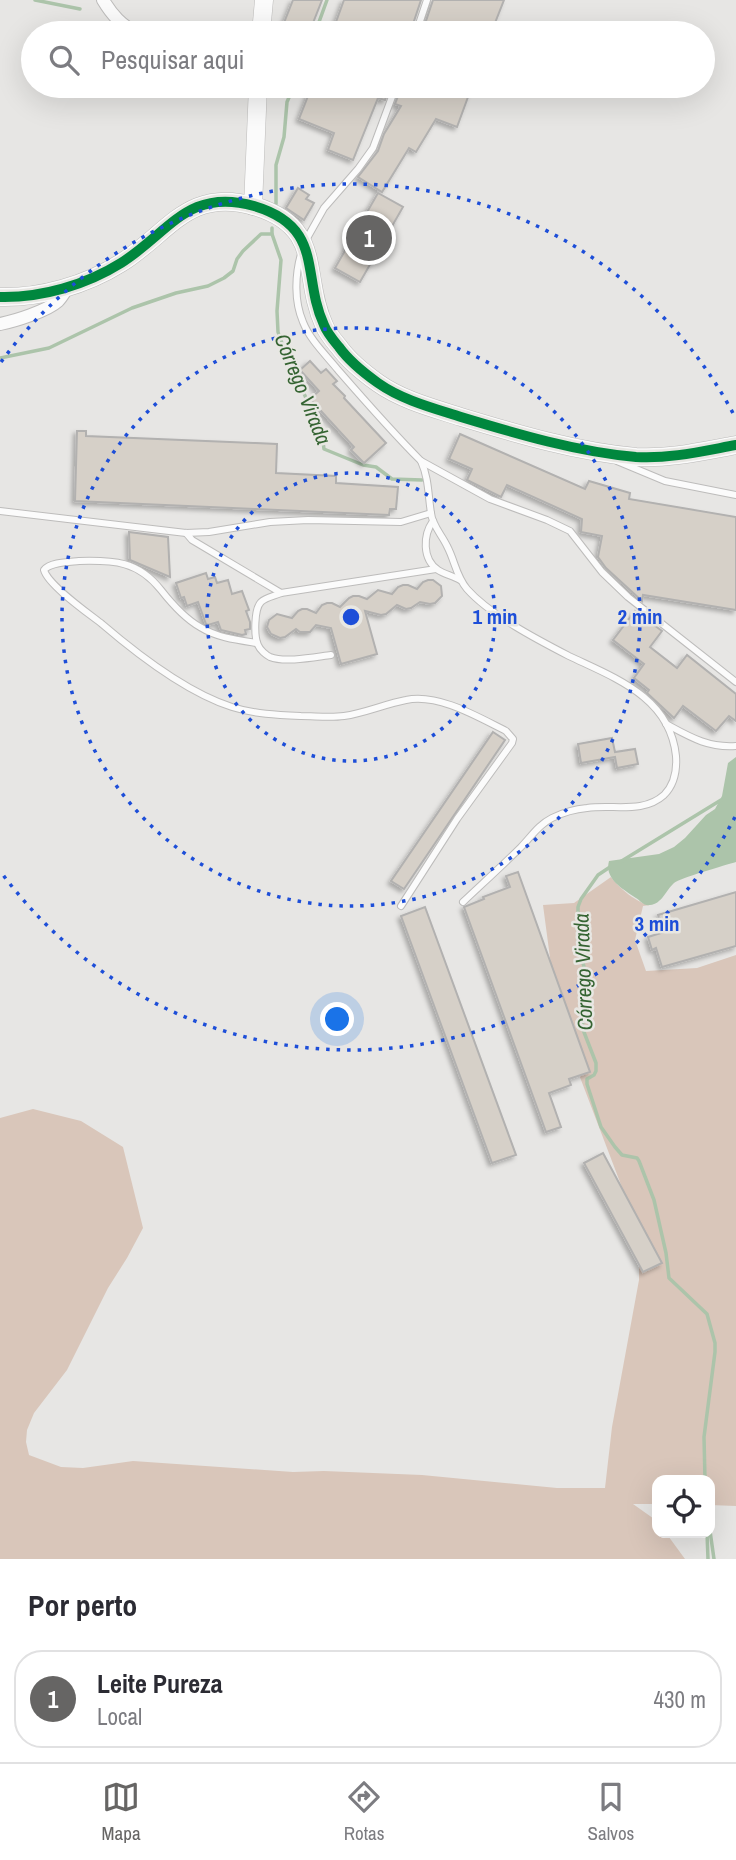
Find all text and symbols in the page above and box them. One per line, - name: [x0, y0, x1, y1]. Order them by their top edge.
- search box: [21, 21, 715, 98]
- icon: search: [45, 41, 83, 79]
- text: Pesquisar aqui: [101, 42, 244, 77]
- pin: 1: [346, 212, 392, 264]
- water label: Córrego Virada: [268, 329, 338, 449]
- text: 1 min: [473, 602, 517, 631]
- text: 2 min: [618, 602, 662, 631]
- centre of rings: [339, 605, 363, 629]
- text: 3 min: [635, 909, 679, 938]
- water label: Córrego Virada: [566, 913, 600, 1031]
- your location: [320, 1002, 354, 1036]
- map controls: [652, 1475, 715, 1538]
- button: locate: [652, 1475, 715, 1538]
- text: Por perto: [28, 1585, 137, 1625]
- text: Leite Pureza: [97, 1666, 223, 1701]
- text: 1: [48, 1684, 58, 1715]
- text: 430 m: [654, 1684, 706, 1715]
- text: Local: [97, 1701, 142, 1732]
- tab: Mapa: [102, 1778, 141, 1846]
- tab: Rotas: [344, 1778, 384, 1846]
- tab: Salvos: [588, 1778, 634, 1846]

